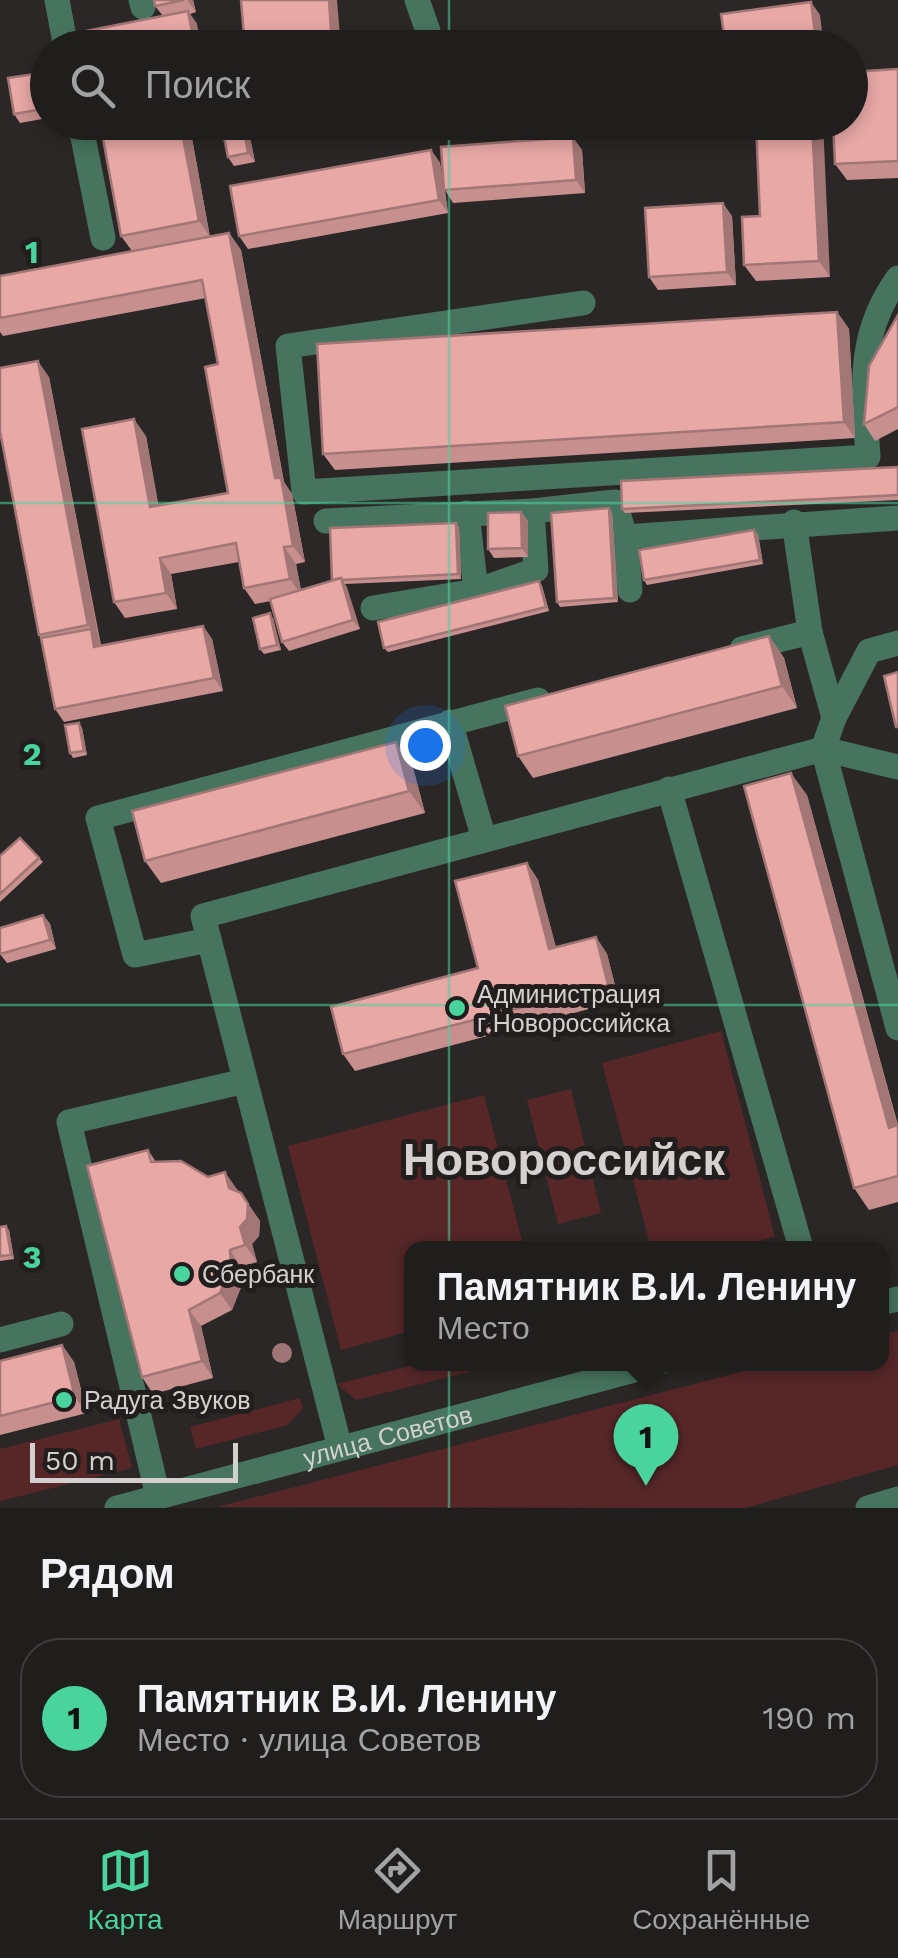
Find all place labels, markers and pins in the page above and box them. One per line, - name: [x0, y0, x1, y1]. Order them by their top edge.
- place label: Администрация г.Новороссийска: [477, 980, 670, 1038]
- marker: Администрация г.Новороссийска: [446, 997, 468, 1019]
- place label: Сбербанк: [202, 1260, 315, 1289]
- marker: Сбербанк: [171, 1263, 193, 1285]
- place label: Радуга Звуков: [84, 1386, 251, 1415]
- marker: Радуга Звуков: [53, 1389, 75, 1411]
- pin: 1: [614, 1404, 678, 1486]

